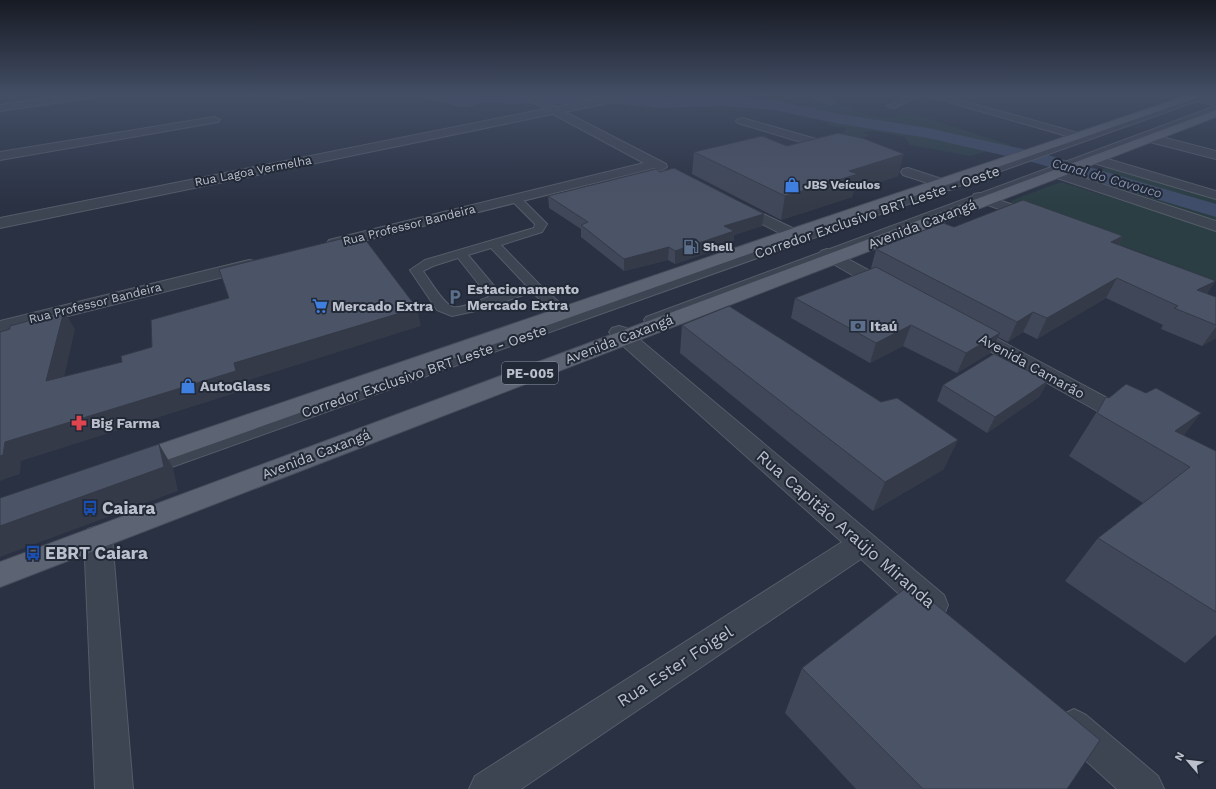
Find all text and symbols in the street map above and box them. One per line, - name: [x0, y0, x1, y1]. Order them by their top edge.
- street label: Rua Lagoa Vermelha: [193, 153, 313, 189]
- water label: Canal do Cavouco: [1050, 155, 1164, 201]
- street label: Corredor Exclusivo BRT Leste - Oeste: [752, 162, 1002, 262]
- shop icon: JBS Veículos: [783, 176, 801, 194]
- place label: JBS Veículos: [804, 178, 881, 192]
- street label: Avenida Caxangá: [866, 196, 978, 252]
- street label: Rua Professor Bandeira: [341, 202, 477, 248]
- fuel station icon: Shell: [682, 238, 700, 256]
- place label: Shell: [703, 240, 733, 254]
- street label: Rua Professor Bandeira: [27, 280, 163, 326]
- place label: Estacionamento Mercado Extra: [467, 281, 579, 313]
- parking icon: Estacionamento Mercado Extra: [446, 288, 464, 306]
- supermarket icon: Mercado Extra: [311, 297, 329, 315]
- place label: Mercado Extra: [332, 298, 434, 314]
- street label: Avenida Caxangá: [563, 311, 675, 367]
- bank icon: Itaú: [849, 317, 867, 335]
- place label: Itaú: [870, 318, 897, 334]
- street label: Corredor Exclusivo BRT Leste - Oeste: [299, 321, 549, 421]
- street label: Avenida Camarão: [976, 330, 1088, 402]
- road number: PE-005: [502, 362, 558, 384]
- shop icon: AutoGlass: [179, 377, 197, 395]
- place label: AutoGlass: [200, 378, 271, 394]
- pharmacy icon: Big Farma: [70, 414, 88, 432]
- place label: Big Farma: [91, 415, 161, 431]
- street label: Avenida Caxangá: [260, 426, 372, 482]
- street label: Rua Capitão Araújo Miranda: [753, 446, 940, 612]
- place label: Caiara: [102, 498, 155, 518]
- bus stop icon: Caiara: [81, 499, 99, 517]
- place label: EBRT Caiara: [45, 543, 148, 563]
- bus stop icon: EBRT Caiara: [24, 544, 42, 562]
- street label: Rua Ester Foigel: [613, 621, 737, 711]
- north arrow: [1168, 741, 1208, 781]
- text: N: [1172, 750, 1187, 763]

